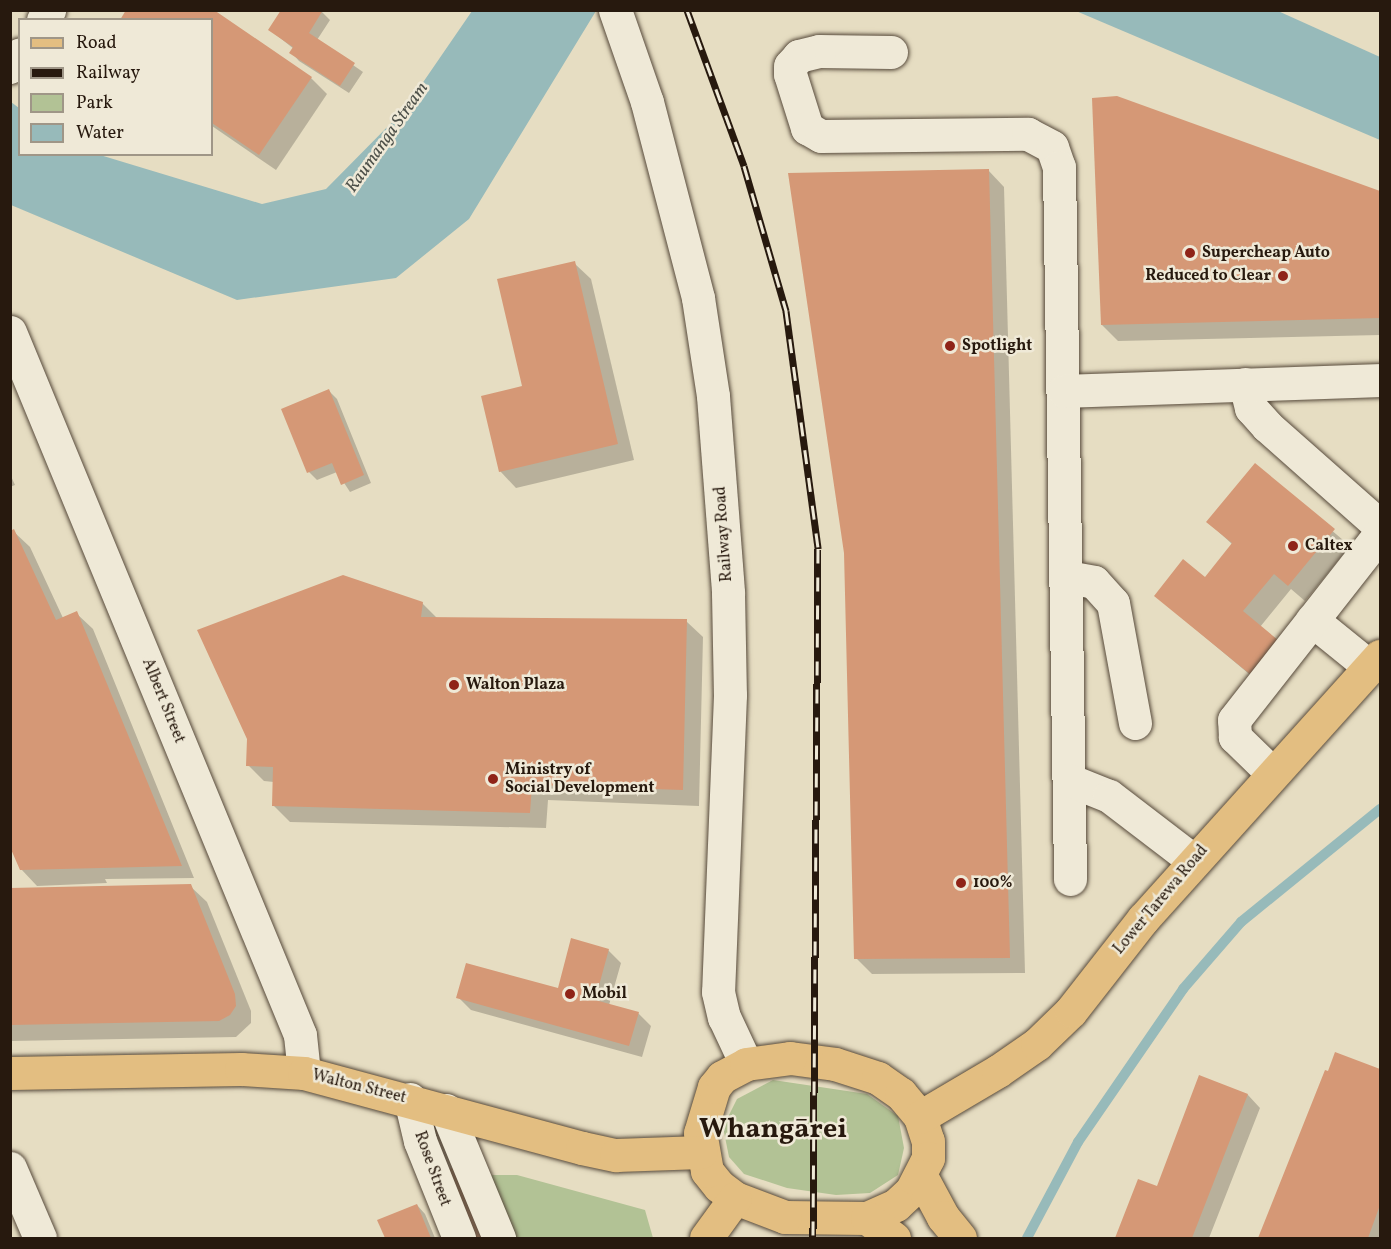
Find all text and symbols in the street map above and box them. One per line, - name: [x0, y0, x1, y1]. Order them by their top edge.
- legend: [18, 18, 213, 156]
- text: Road: [76, 31, 117, 56]
- text: Railway: [76, 61, 140, 86]
- water label: Raumanga Stream: [342, 79, 434, 197]
- text: Park: [76, 91, 113, 116]
- text: Water: [76, 121, 124, 146]
- place label: Supercheap Auto: [1202, 243, 1330, 263]
- marker: Supercheap Auto: [1183, 246, 1197, 260]
- place label: Reduced to Clear: [1145, 266, 1271, 286]
- marker: Reduced to Clear: [1276, 269, 1290, 283]
- place label: Spotlight: [962, 336, 1032, 356]
- marker: Spotlight: [943, 339, 957, 353]
- street label: Railway Road: [711, 485, 737, 583]
- place label: Caltex: [1305, 536, 1353, 556]
- marker: Caltex: [1286, 539, 1300, 553]
- street label: Albert Street: [137, 656, 189, 746]
- place label: Walton Plaza: [466, 675, 565, 695]
- marker: Walton Plaza: [447, 678, 461, 692]
- place label: Ministry of Social Development: [505, 760, 654, 798]
- marker: Ministry of Social Development: [486, 772, 500, 786]
- street label: Lower Tarewa Road: [1110, 841, 1212, 959]
- place label: 100%: [973, 873, 1013, 893]
- marker: 100%: [954, 876, 968, 890]
- place label: Mobil: [582, 984, 627, 1004]
- marker: Mobil: [563, 987, 577, 1001]
- street label: Walton Street: [310, 1066, 408, 1108]
- district label: Whangārei: [699, 1113, 847, 1147]
- street label: Rose Street: [410, 1129, 454, 1209]

